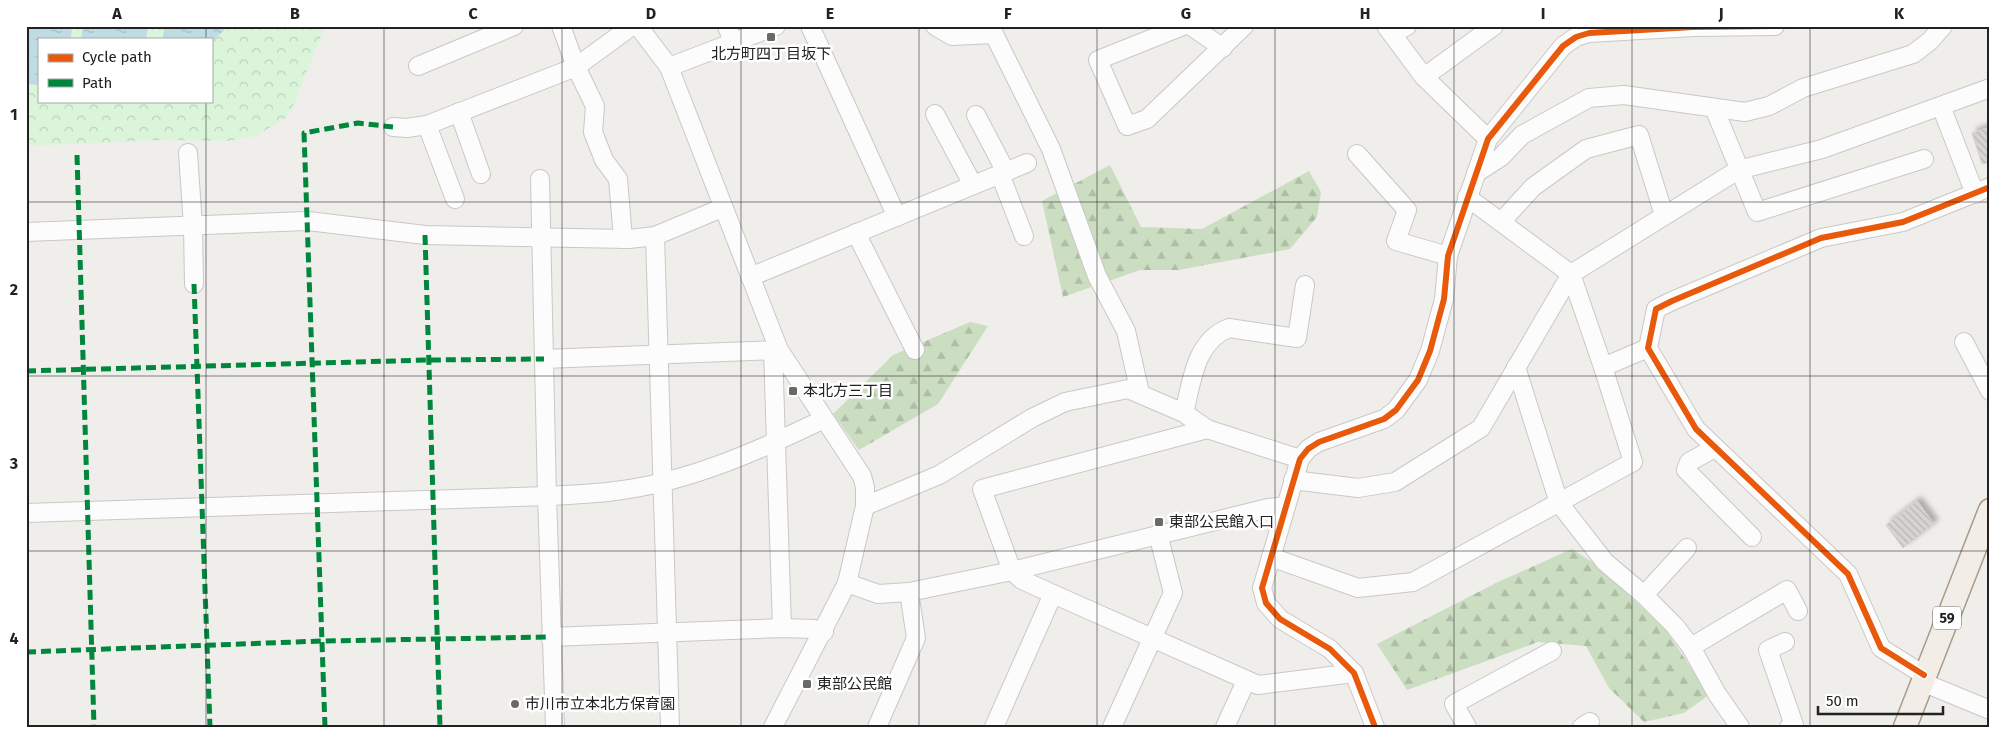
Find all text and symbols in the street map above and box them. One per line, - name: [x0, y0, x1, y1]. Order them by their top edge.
- text: A: [111, 4, 122, 23]
- text: B: [290, 4, 300, 23]
- text: C: [468, 4, 478, 23]
- text: D: [646, 4, 656, 23]
- text: E: [826, 4, 834, 23]
- text: F: [1004, 4, 1012, 23]
- text: G: [1181, 4, 1191, 23]
- text: H: [1360, 4, 1370, 23]
- text: I: [1541, 4, 1545, 23]
- text: J: [1717, 4, 1724, 23]
- text: K: [1894, 4, 1905, 23]
- marker: 北方町四丁目坂下: [765, 31, 777, 43]
- legend: [38, 38, 212, 102]
- place label: 北方町四丁目坂下: [711, 45, 831, 63]
- text: Cycle path: [82, 48, 152, 66]
- text: Path: [82, 74, 112, 92]
- text: 1: [10, 105, 18, 124]
- text: 2: [10, 280, 18, 299]
- place label: 本北方三丁目: [803, 382, 893, 400]
- marker: 本北方三丁目: [787, 385, 799, 397]
- text: 3: [9, 454, 18, 473]
- place label: 東部公民館入口: [1169, 513, 1274, 531]
- marker: 東部公民館入口: [1153, 516, 1165, 528]
- road number: 59: [1933, 606, 1961, 630]
- text: 4: [9, 629, 19, 648]
- place label: 東部公民館: [817, 675, 892, 693]
- marker: 東部公民館: [801, 678, 813, 690]
- scale bar: [1818, 683, 1944, 715]
- text: 50 m: [1826, 692, 1859, 710]
- place label: 市川市立本北方保育園: [525, 695, 675, 713]
- marker: 市川市立本北方保育園: [509, 698, 521, 710]

